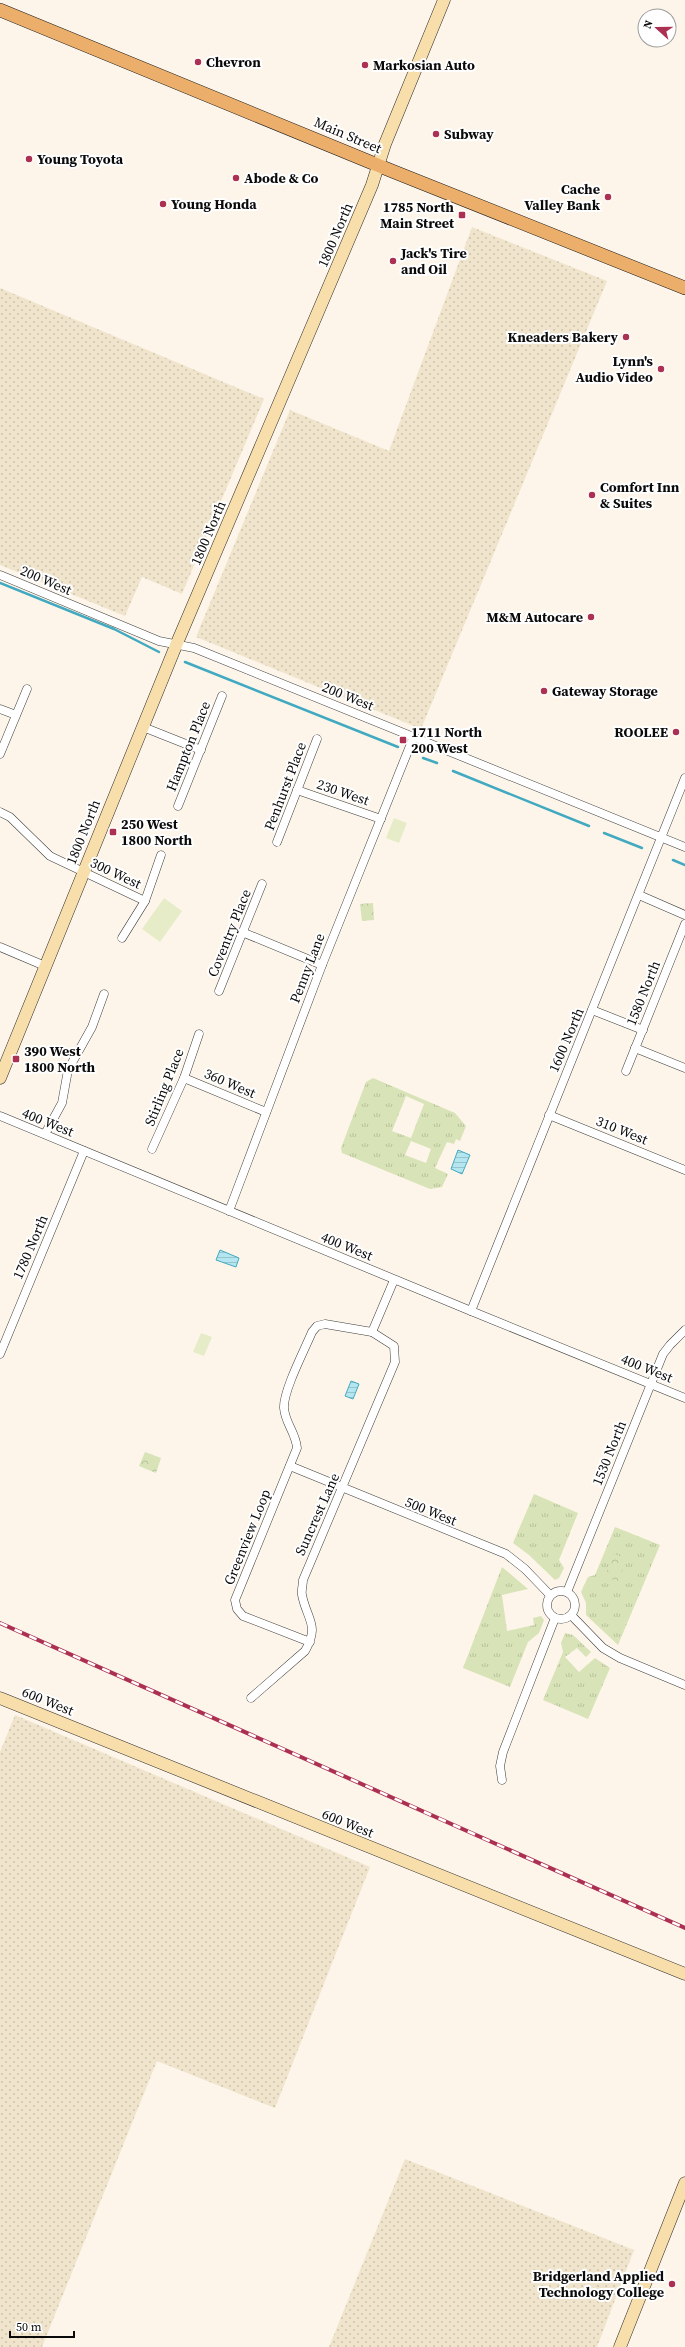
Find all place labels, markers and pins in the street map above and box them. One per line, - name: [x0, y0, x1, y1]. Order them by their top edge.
- place label: Chevron: [206, 52, 261, 72]
- place label: Markosian Auto: [373, 55, 475, 75]
- marker: Chevron: [193, 57, 203, 67]
- marker: Markosian Auto: [360, 60, 370, 70]
- place label: Subway: [444, 124, 494, 144]
- marker: Subway: [431, 129, 441, 139]
- place label: Young Toyota: [37, 149, 124, 169]
- marker: Young Toyota: [24, 154, 34, 164]
- place label: Abode & Co: [244, 168, 319, 188]
- marker: Abode & Co: [231, 173, 241, 183]
- place label: Cache Valley Bank: [524, 179, 601, 215]
- marker: Cache Valley Bank: [603, 192, 613, 202]
- place label: Young Honda: [171, 194, 257, 214]
- place label: 1785 North Main Street: [380, 197, 455, 233]
- marker: Young Honda: [158, 199, 168, 209]
- marker: 1785 North Main Street: [457, 210, 467, 220]
- place label: Jack's Tire and Oil: [400, 243, 467, 279]
- marker: Jack's Tire and Oil: [388, 256, 398, 266]
- place label: Kneaders Bakery: [507, 327, 619, 347]
- marker: Kneaders Bakery: [621, 332, 631, 342]
- place label: Lynn's Audio Video: [576, 351, 654, 387]
- marker: Lynn's Audio Video: [656, 364, 666, 374]
- place label: Comfort Inn & Suites: [600, 477, 680, 513]
- marker: Comfort Inn & Suites: [587, 490, 597, 500]
- place label: M&M Autocare: [486, 607, 583, 627]
- marker: M&M Autocare: [586, 612, 596, 622]
- place label: Gateway Storage: [552, 681, 658, 701]
- marker: Gateway Storage: [539, 686, 549, 696]
- place label: 1711 North 200 West: [411, 722, 483, 758]
- place label: ROOLEE: [614, 722, 668, 742]
- marker: ROOLEE: [671, 727, 681, 737]
- marker: 1711 North 200 West: [398, 735, 408, 745]
- place label: 250 West 1800 North: [121, 814, 193, 850]
- marker: 250 West 1800 North: [108, 827, 118, 837]
- place label: 390 West 1800 North: [24, 1041, 96, 1077]
- marker: 390 West 1800 North: [11, 1054, 21, 1064]
- place label: Bridgerland Applied Technology College: [533, 2266, 665, 2302]
- marker: Bridgerland Applied Technology College: [667, 2279, 677, 2289]

